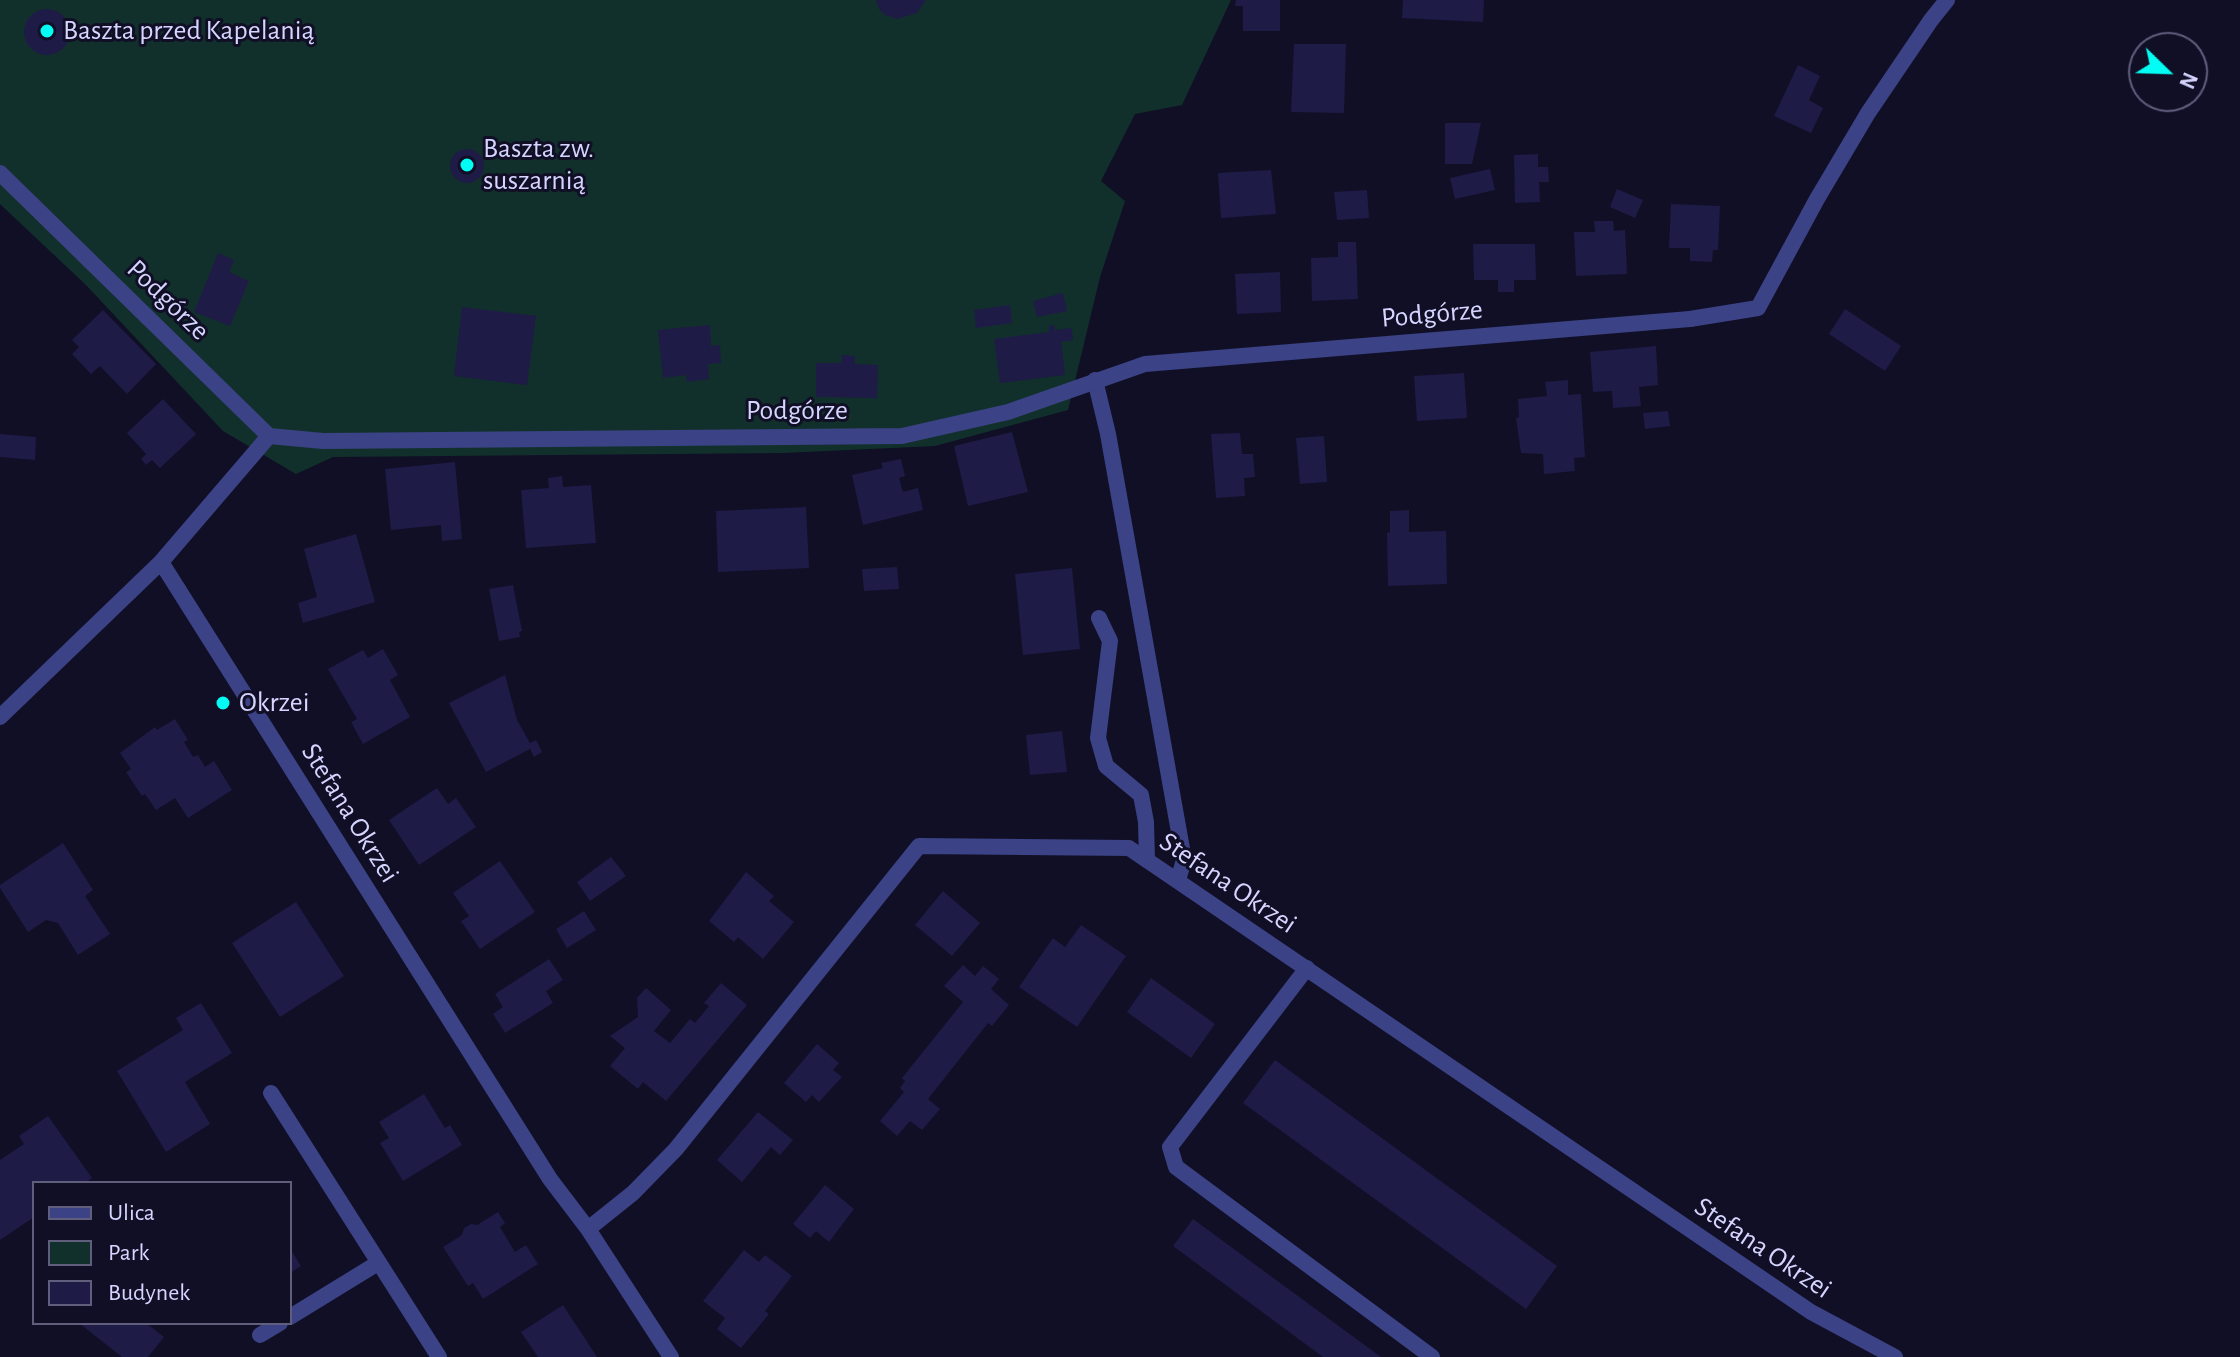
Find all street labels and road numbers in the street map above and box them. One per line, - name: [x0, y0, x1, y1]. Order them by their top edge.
- street label: Podgórze: [120, 253, 216, 347]
- street label: Podgórze: [1380, 293, 1484, 335]
- street label: Podgórze: [746, 394, 848, 428]
- street label: Stefana Okrzei: [294, 737, 406, 889]
- street label: Stefana Okrzei: [1153, 825, 1303, 941]
- street label: Stefana Okrzei: [1688, 1190, 1838, 1306]

